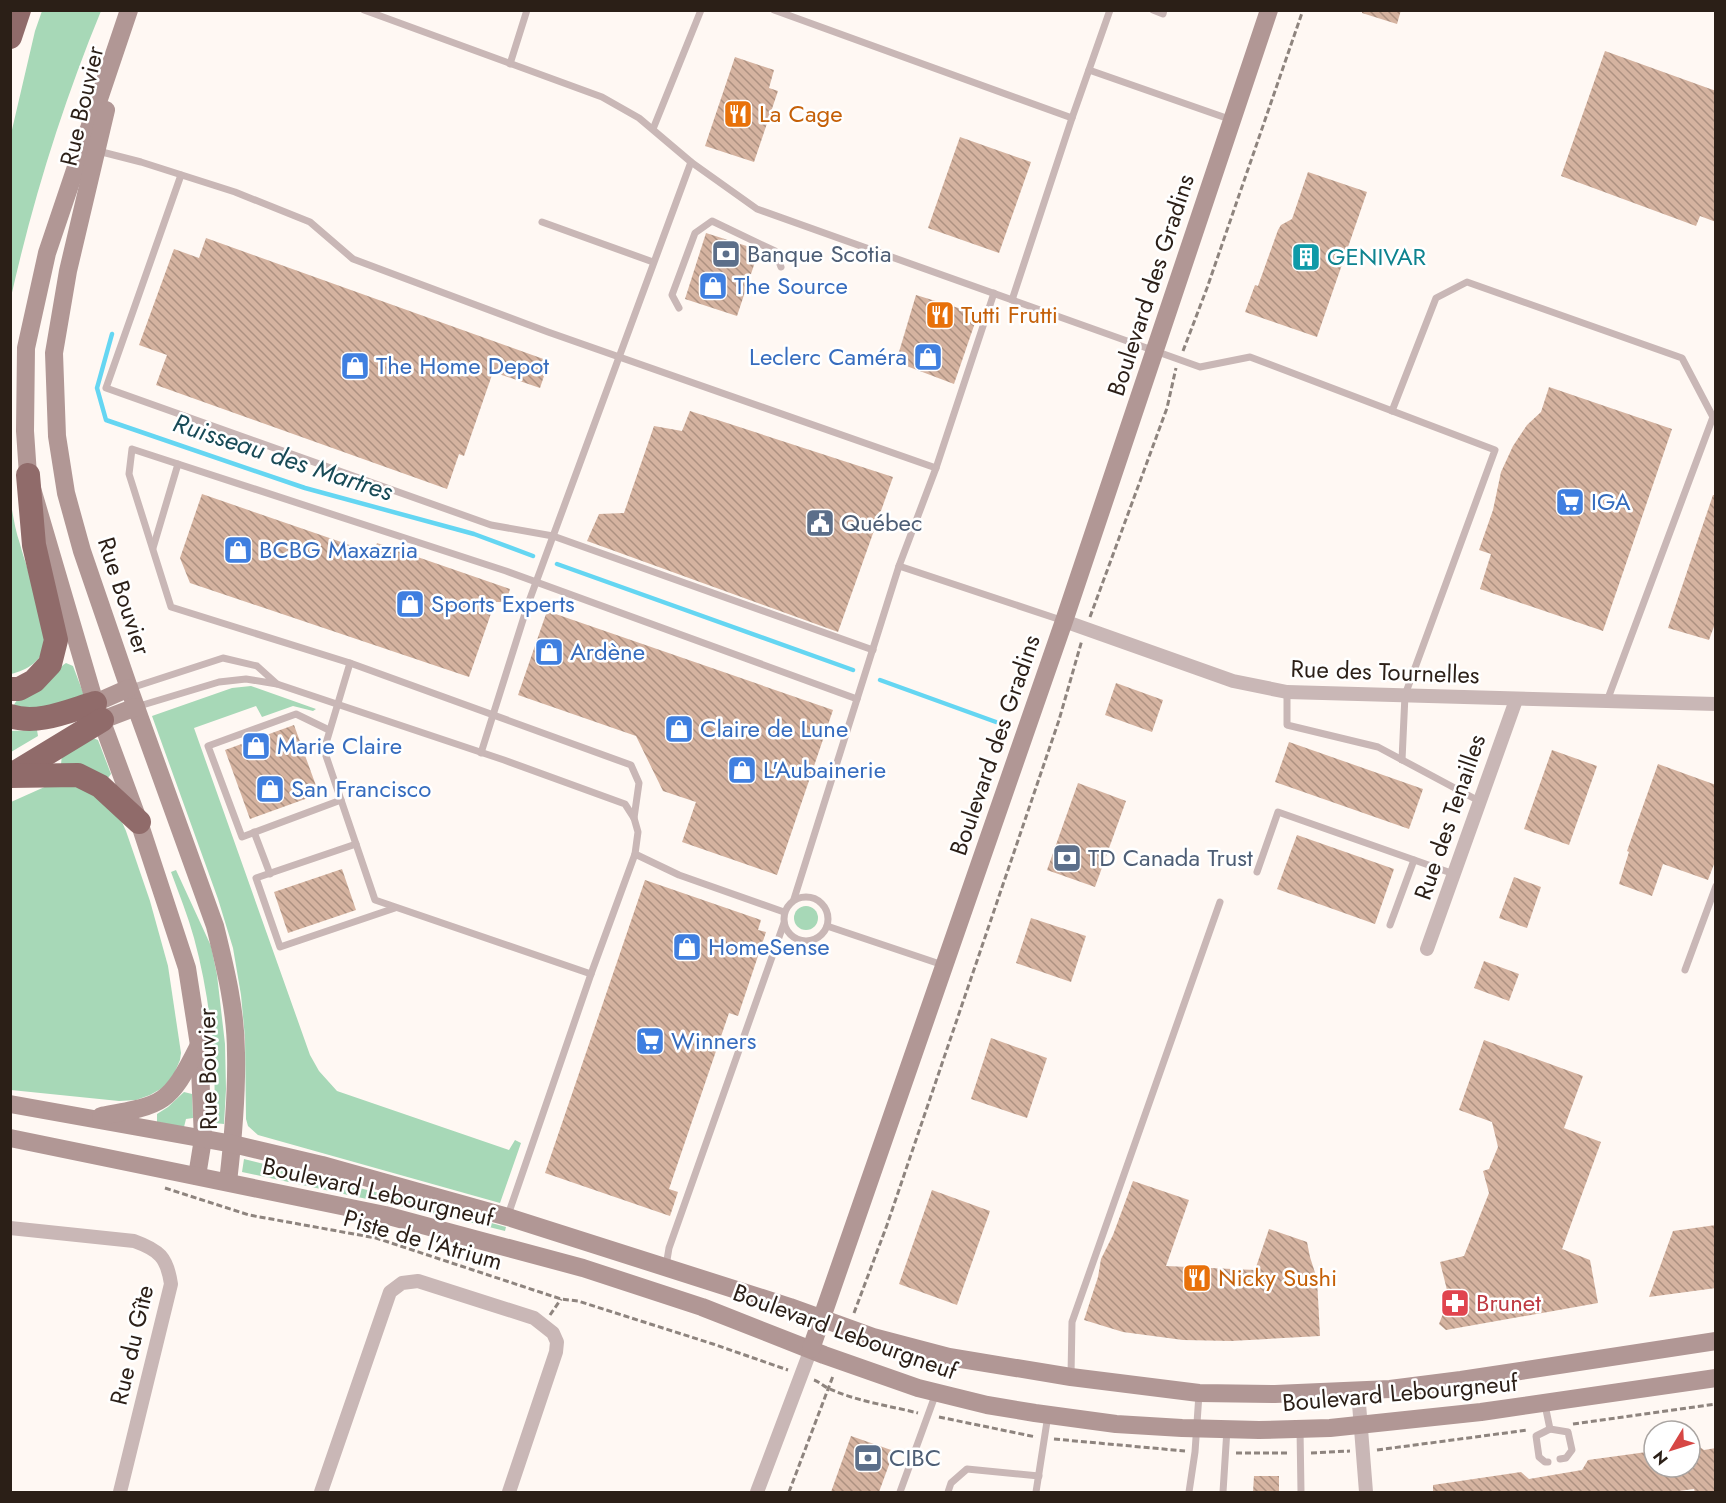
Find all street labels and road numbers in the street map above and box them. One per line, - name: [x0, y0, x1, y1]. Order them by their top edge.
- street label: Rue Bouvier: [51, 42, 112, 169]
- street label: Boulevard des Gradins: [1098, 169, 1203, 400]
- street label: Rue Bouvier: [89, 532, 160, 660]
- street label: Boulevard des Gradins: [940, 630, 1049, 860]
- street label: Rue des Tournelles: [1290, 651, 1480, 692]
- street label: Rue des Tenailles: [1405, 729, 1494, 904]
- street label: Rue Bouvier: [189, 1007, 226, 1130]
- street label: Boulevard Lebourgneuf: [259, 1148, 498, 1235]
- street label: Piste de l'Atrium: [340, 1200, 507, 1279]
- street label: Boulevard Lebourgneuf: [728, 1275, 963, 1389]
- street label: Rue du Gîte: [101, 1281, 162, 1408]
- street label: Boulevard Lebourgneuf: [1281, 1365, 1520, 1420]

